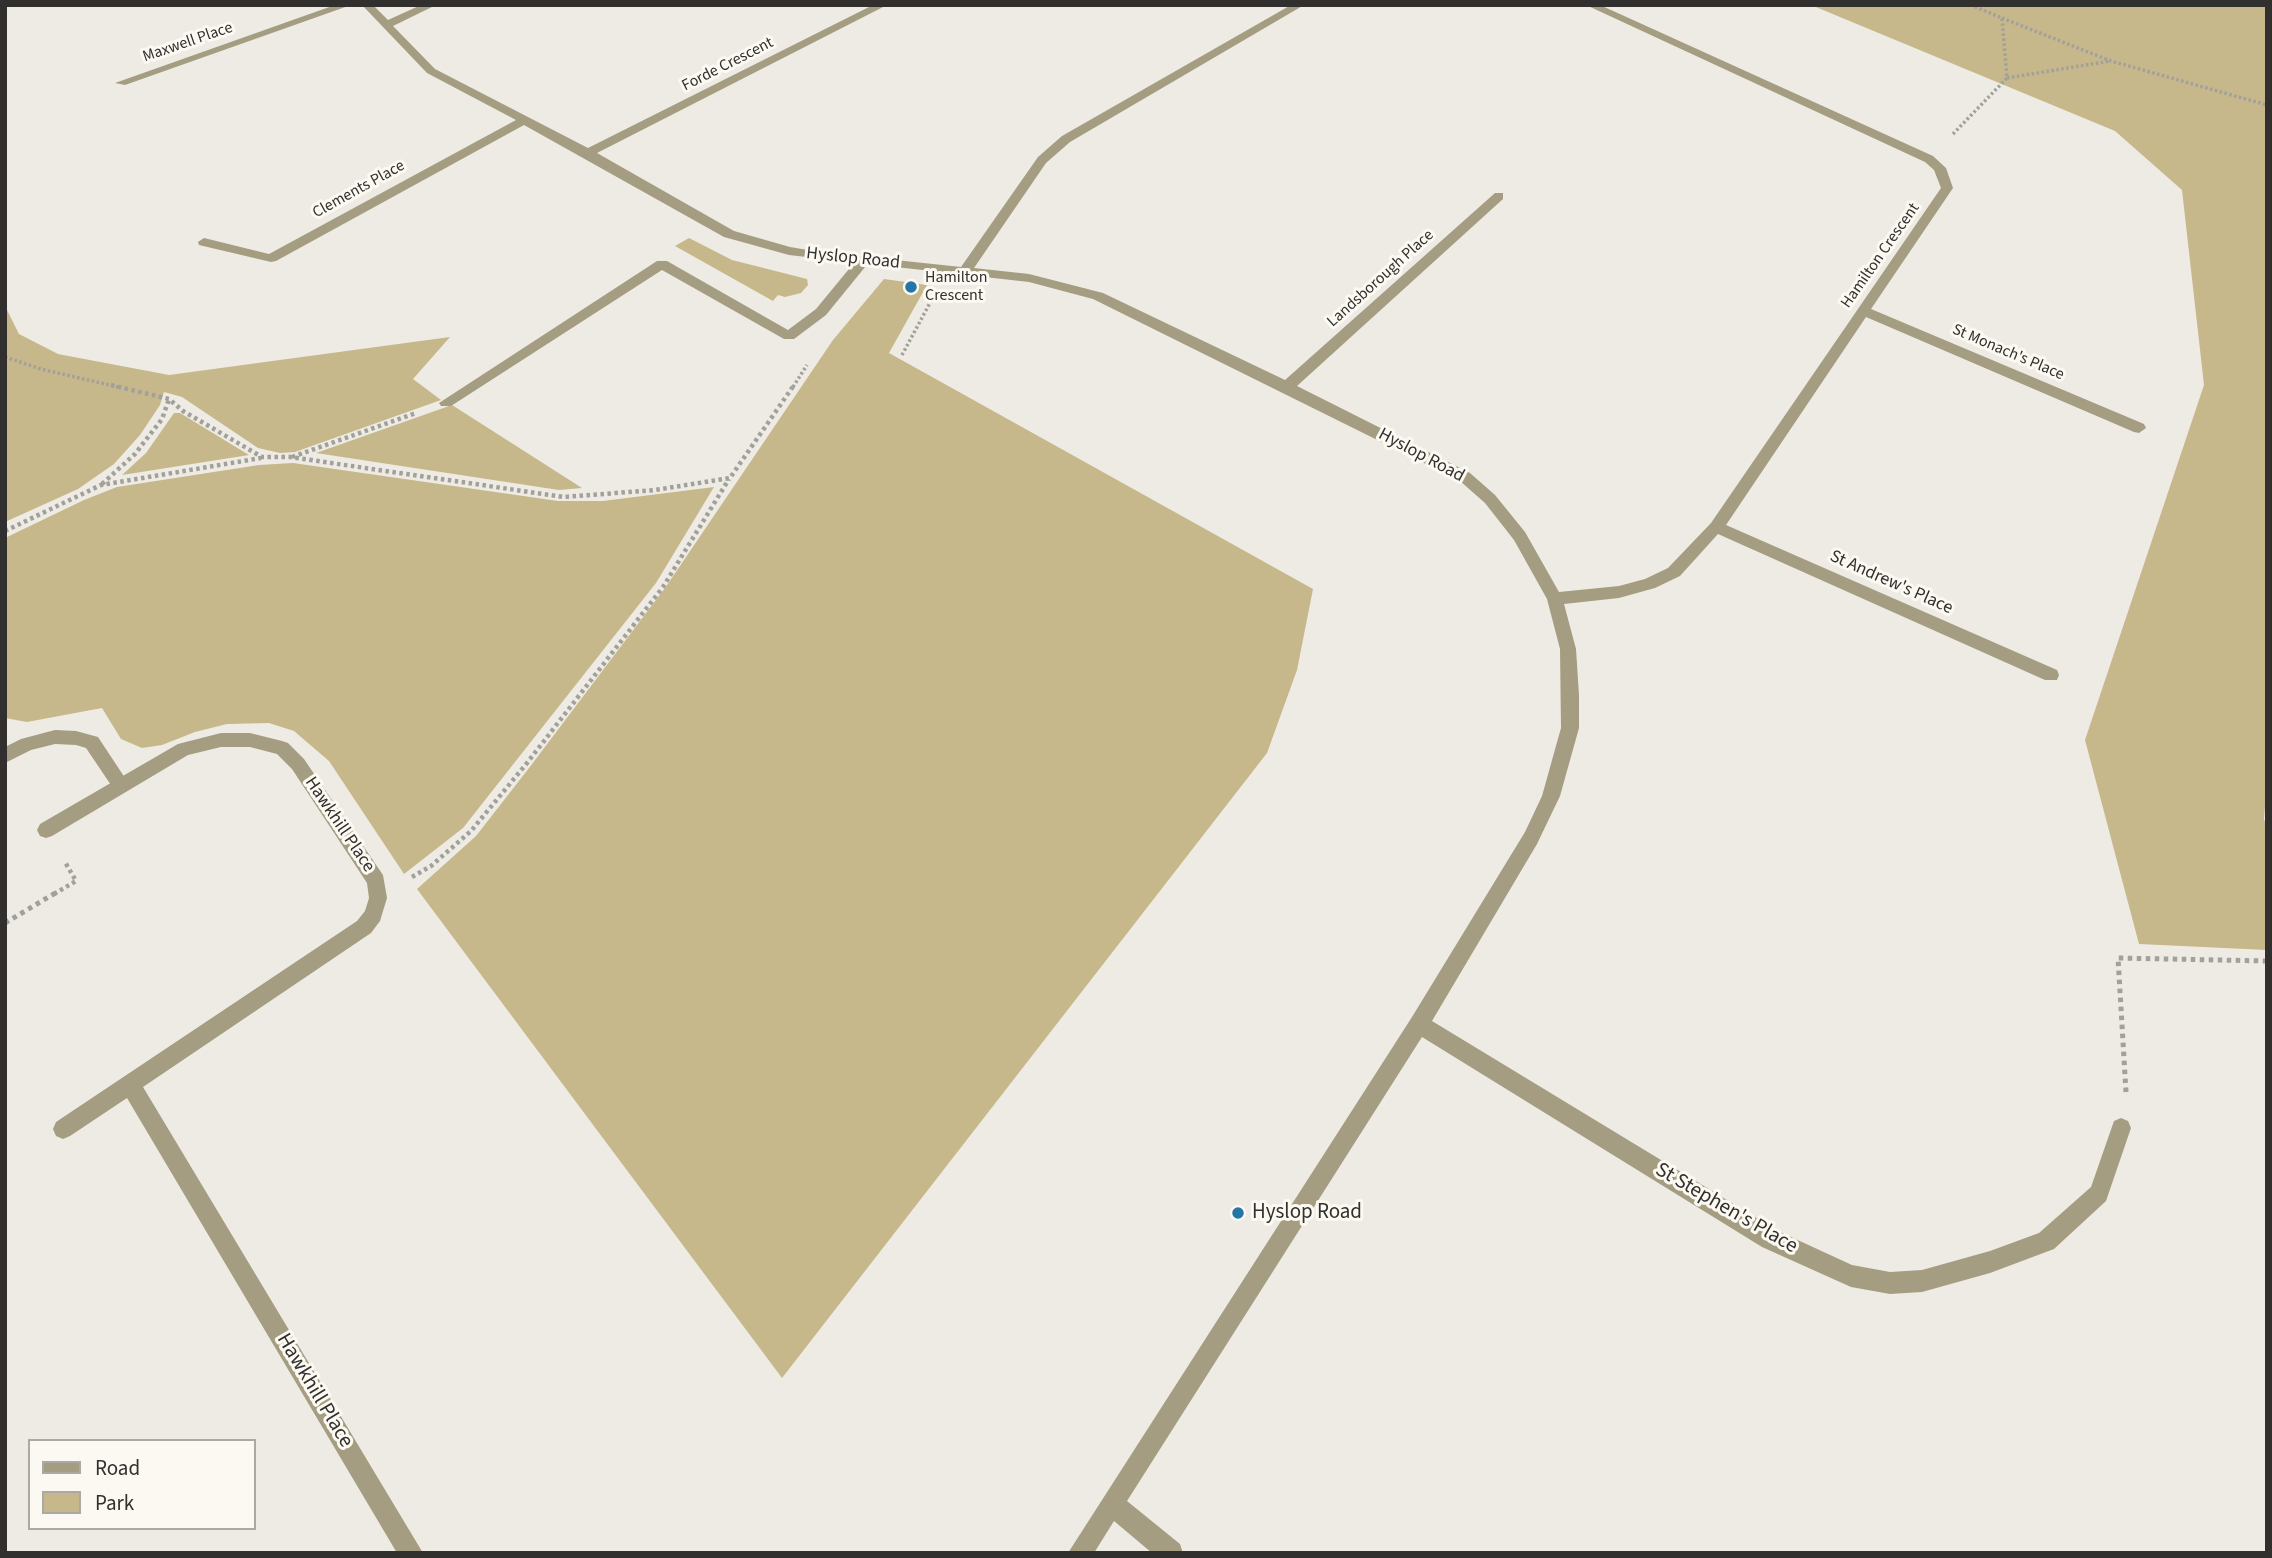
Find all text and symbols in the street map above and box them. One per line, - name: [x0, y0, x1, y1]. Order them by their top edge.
- street label: Maxwell Place: [141, 19, 235, 67]
- street label: Forde Crescent: [679, 34, 777, 96]
- street label: Clements Place: [310, 157, 408, 223]
- street label: Hamilton Crescent: [1838, 200, 1924, 312]
- street label: Landsborough Place: [1324, 226, 1438, 332]
- street label: Hyslop Road: [805, 243, 901, 275]
- place label: Hamilton Crescent: [925, 268, 987, 306]
- marker: Hamilton Crescent: [903, 279, 919, 295]
- street label: St Monach's Place: [1949, 321, 2067, 385]
- street label: Hyslop Road: [1374, 424, 1468, 488]
- street label: St Andrew's Place: [1826, 546, 1956, 620]
- street label: Hawkhill Place: [299, 773, 379, 877]
- street label: St Stephen's Place: [1650, 1158, 1802, 1260]
- place label: Hyslop Road: [1252, 1200, 1362, 1226]
- marker: Hyslop Road: [1230, 1205, 1246, 1221]
- street label: Hawkhill Place: [270, 1329, 358, 1453]
- legend: [28, 1439, 256, 1530]
- text: Road: [95, 1453, 140, 1483]
- text: Park: [95, 1488, 134, 1518]

